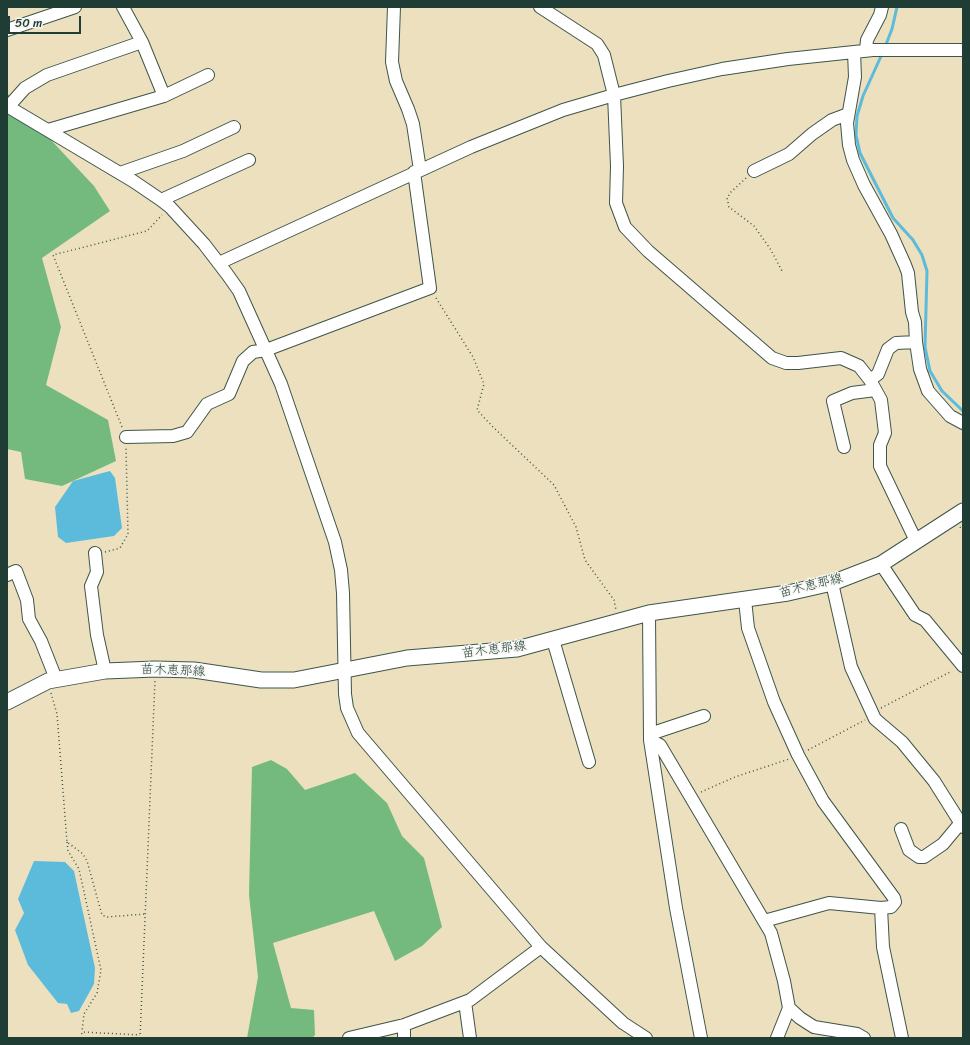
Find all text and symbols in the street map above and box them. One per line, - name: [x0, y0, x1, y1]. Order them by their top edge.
- scale bar: [10, 8, 83, 34]
- text: 50 m: [15, 12, 42, 34]
- street label: 苗木恵那線: [778, 571, 844, 601]
- street label: 苗木恵那線: [461, 638, 527, 662]
- street label: 苗木恵那線: [140, 662, 206, 680]

